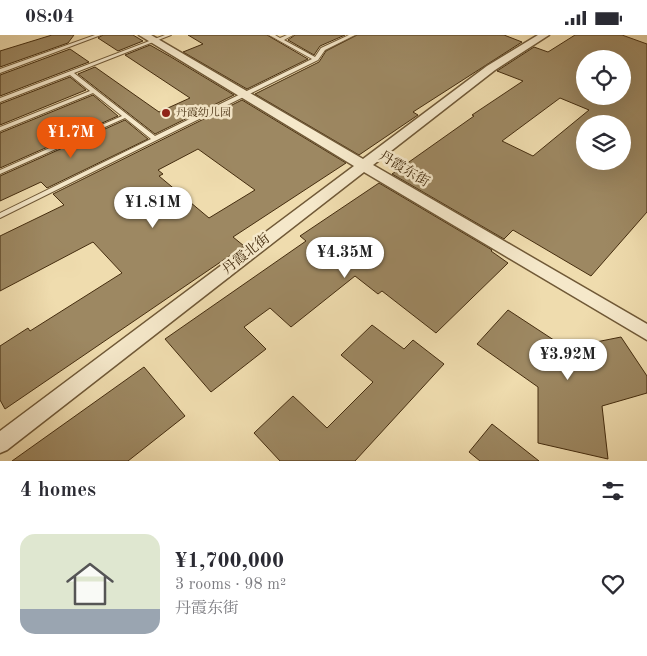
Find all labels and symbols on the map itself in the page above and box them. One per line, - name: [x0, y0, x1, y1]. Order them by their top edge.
- place label: 丹霞幼儿园: [176, 106, 231, 119]
- marker: 丹霞幼儿园: [160, 107, 172, 119]
- pin: ¥1.7M: [36, 117, 106, 159]
- street label: 丹霞东街: [376, 148, 432, 189]
- pin: ¥1.81M: [112, 187, 194, 229]
- street label: 丹霞北街: [219, 230, 272, 277]
- pin: ¥4.35M: [304, 237, 386, 279]
- pin: ¥3.92M: [527, 339, 609, 381]

